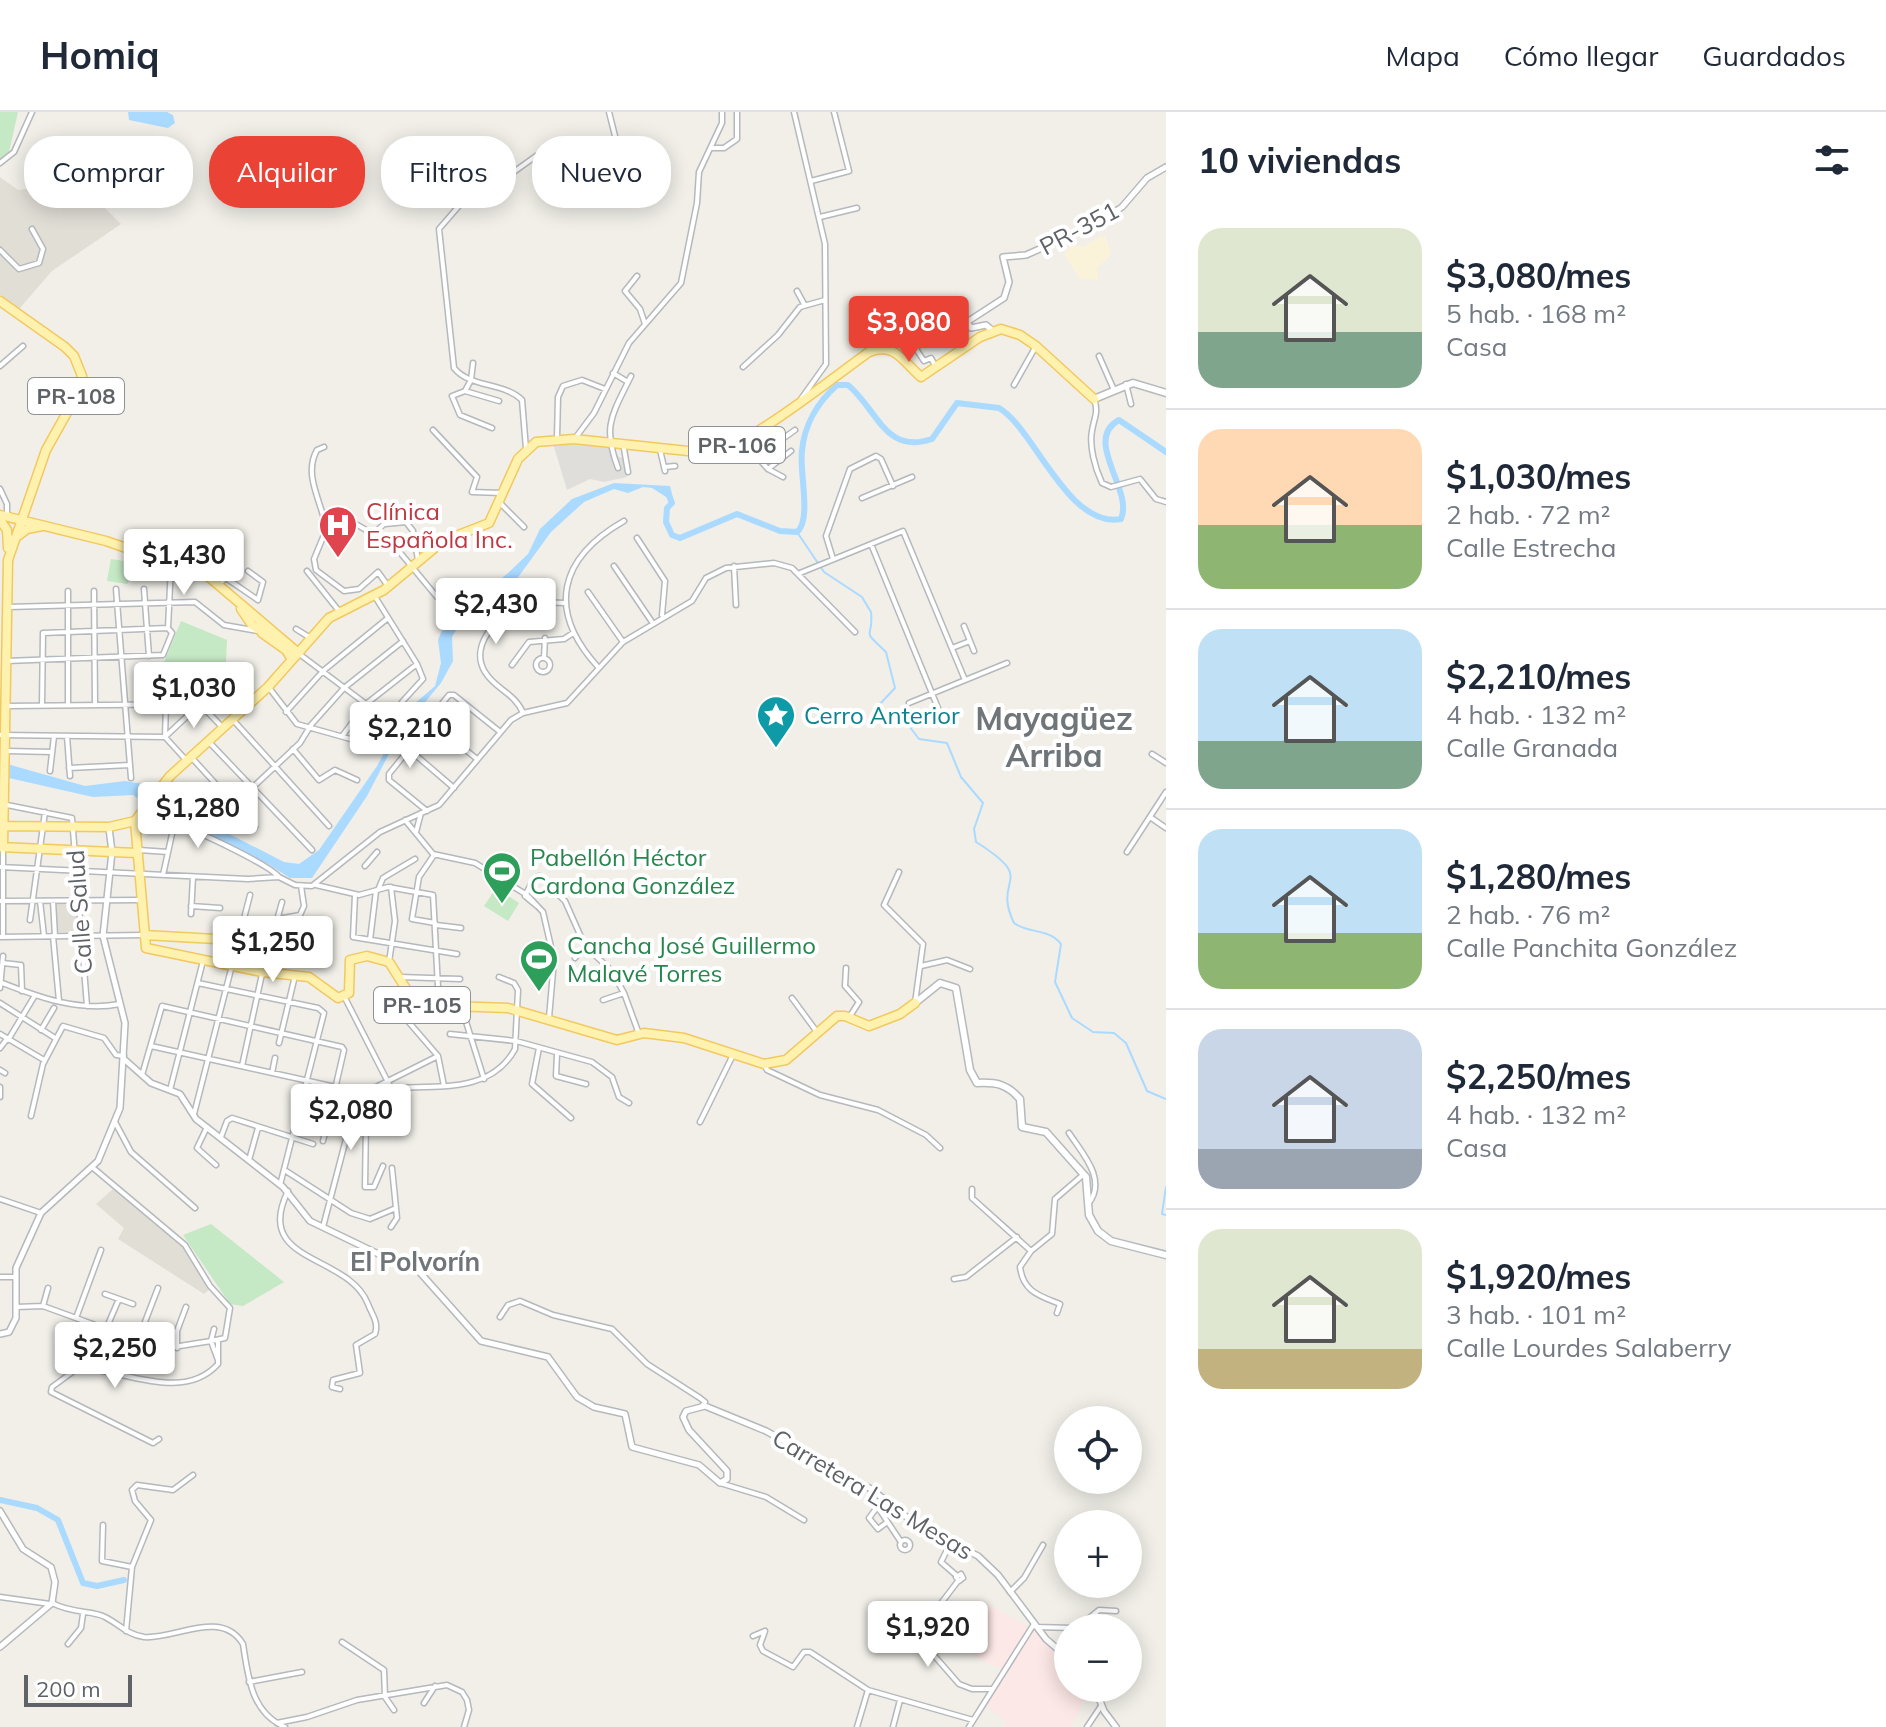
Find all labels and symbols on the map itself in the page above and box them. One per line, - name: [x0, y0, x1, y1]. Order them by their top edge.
- street label: PR-351: [1034, 195, 1124, 261]
- pin: $3,080: [844, 296, 974, 364]
- road number: PR-108: [28, 378, 124, 414]
- road number: PR-106: [689, 427, 785, 463]
- place label: Clínica Española Inc.: [366, 496, 513, 554]
- hospital icon: Clínica Española Inc.: [317, 504, 359, 559]
- pin: $1,430: [119, 529, 249, 597]
- pin: $2,430: [431, 578, 561, 646]
- pin: $1,030: [129, 662, 259, 730]
- place icon: Cerro Anterior: [755, 694, 797, 749]
- district label: Mayagüez Arriba: [975, 698, 1133, 775]
- place label: Cerro Anterior: [804, 700, 960, 730]
- pin: $2,210: [345, 702, 475, 770]
- pin: $1,280: [133, 782, 263, 850]
- place label: Pabellón Héctor Cardona González: [530, 842, 735, 900]
- street label: Calle Salud: [60, 849, 98, 975]
- sports icon: Pabellón Héctor Cardona González: [481, 850, 523, 905]
- pin: $1,250: [208, 916, 338, 984]
- place label: Cancha José Guillermo Malavé Torres: [567, 930, 816, 988]
- sports icon: Cancha José Guillermo Malavé Torres: [518, 938, 560, 993]
- road number: PR-105: [374, 987, 470, 1023]
- pin: $2,080: [286, 1084, 416, 1152]
- district label: El Polvorín: [350, 1245, 480, 1278]
- pin: $2,250: [50, 1322, 180, 1390]
- street label: Carretera Las Mesas: [767, 1422, 979, 1566]
- pin: $1,920: [863, 1601, 993, 1669]
- scale bar: [24, 1671, 132, 1707]

